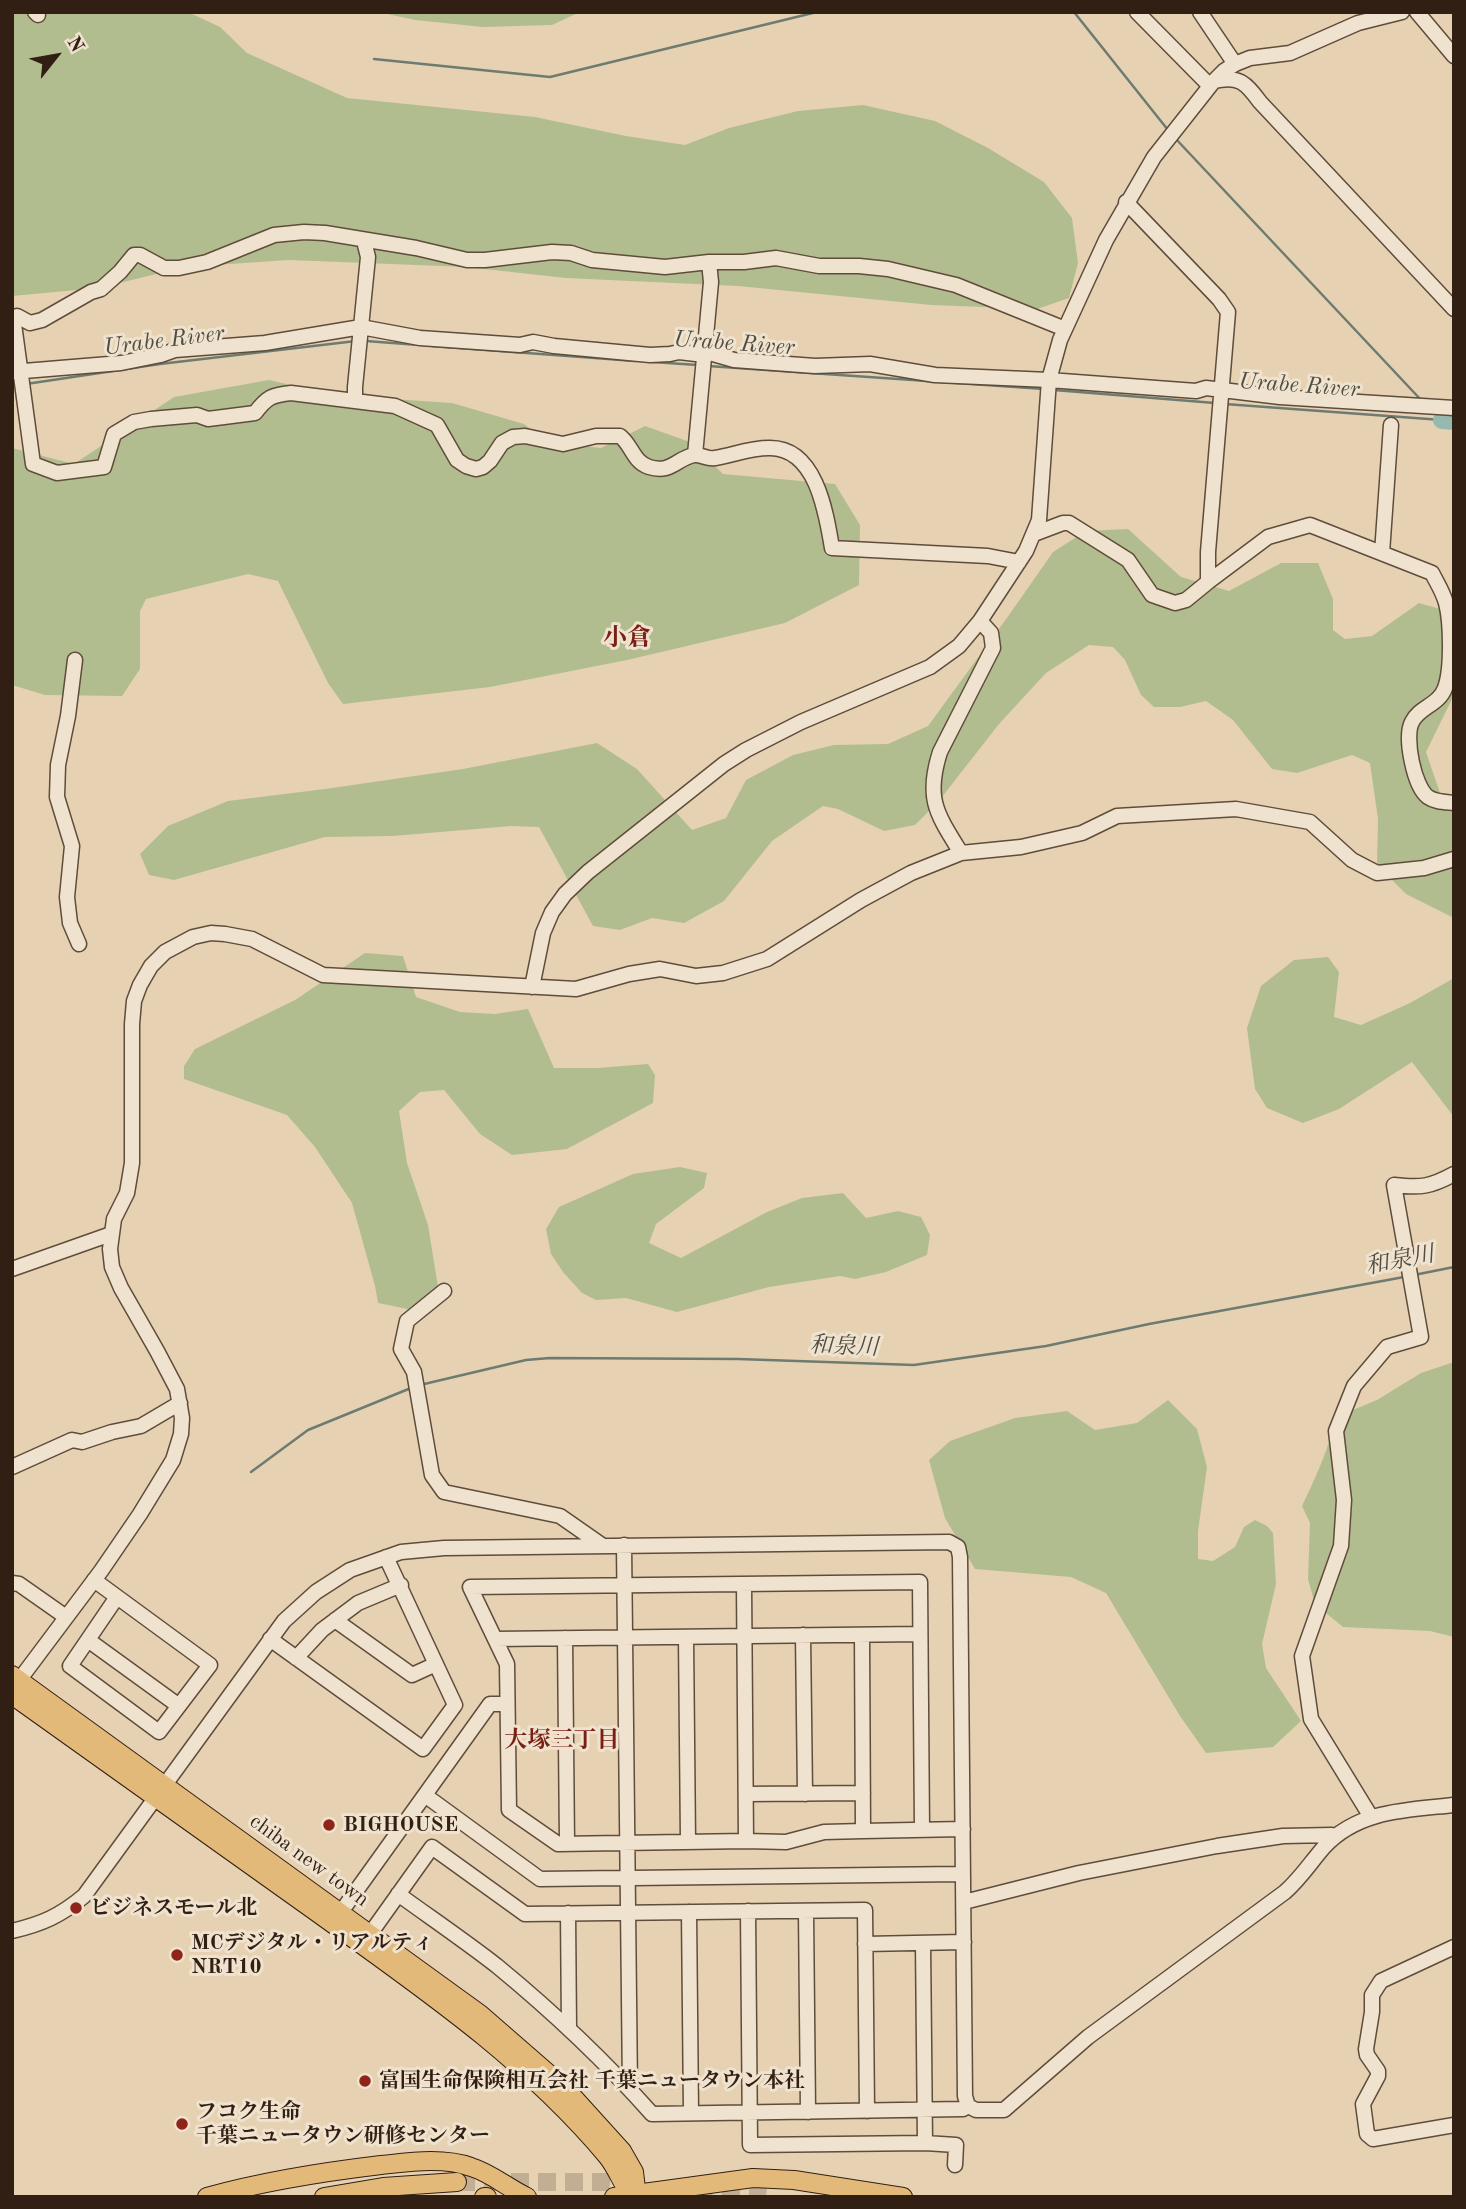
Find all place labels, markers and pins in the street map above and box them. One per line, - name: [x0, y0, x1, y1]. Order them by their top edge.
- place label: BIGHOUSE: [343, 1812, 458, 1838]
- marker: BIGHOUSE: [321, 1817, 337, 1833]
- place label: ビジネスモール北: [90, 1895, 257, 1921]
- marker: ビジネスモール北: [68, 1900, 84, 1916]
- place label: MCデジタル・リアルティ NRT10: [191, 1930, 434, 1980]
- marker: MCデジタル・リアルティ NRT10: [169, 1947, 185, 1963]
- place label: 富国生命保険相互会社 千葉ニュータウン本社: [379, 2068, 805, 2094]
- marker: 富国生命保険相互会社 千葉ニュータウン本社: [357, 2073, 373, 2089]
- place label: フコク生命 千葉ニュータウン研修センター: [196, 2099, 490, 2149]
- marker: フコク生命 千葉ニュータウン研修センター: [174, 2116, 190, 2132]

